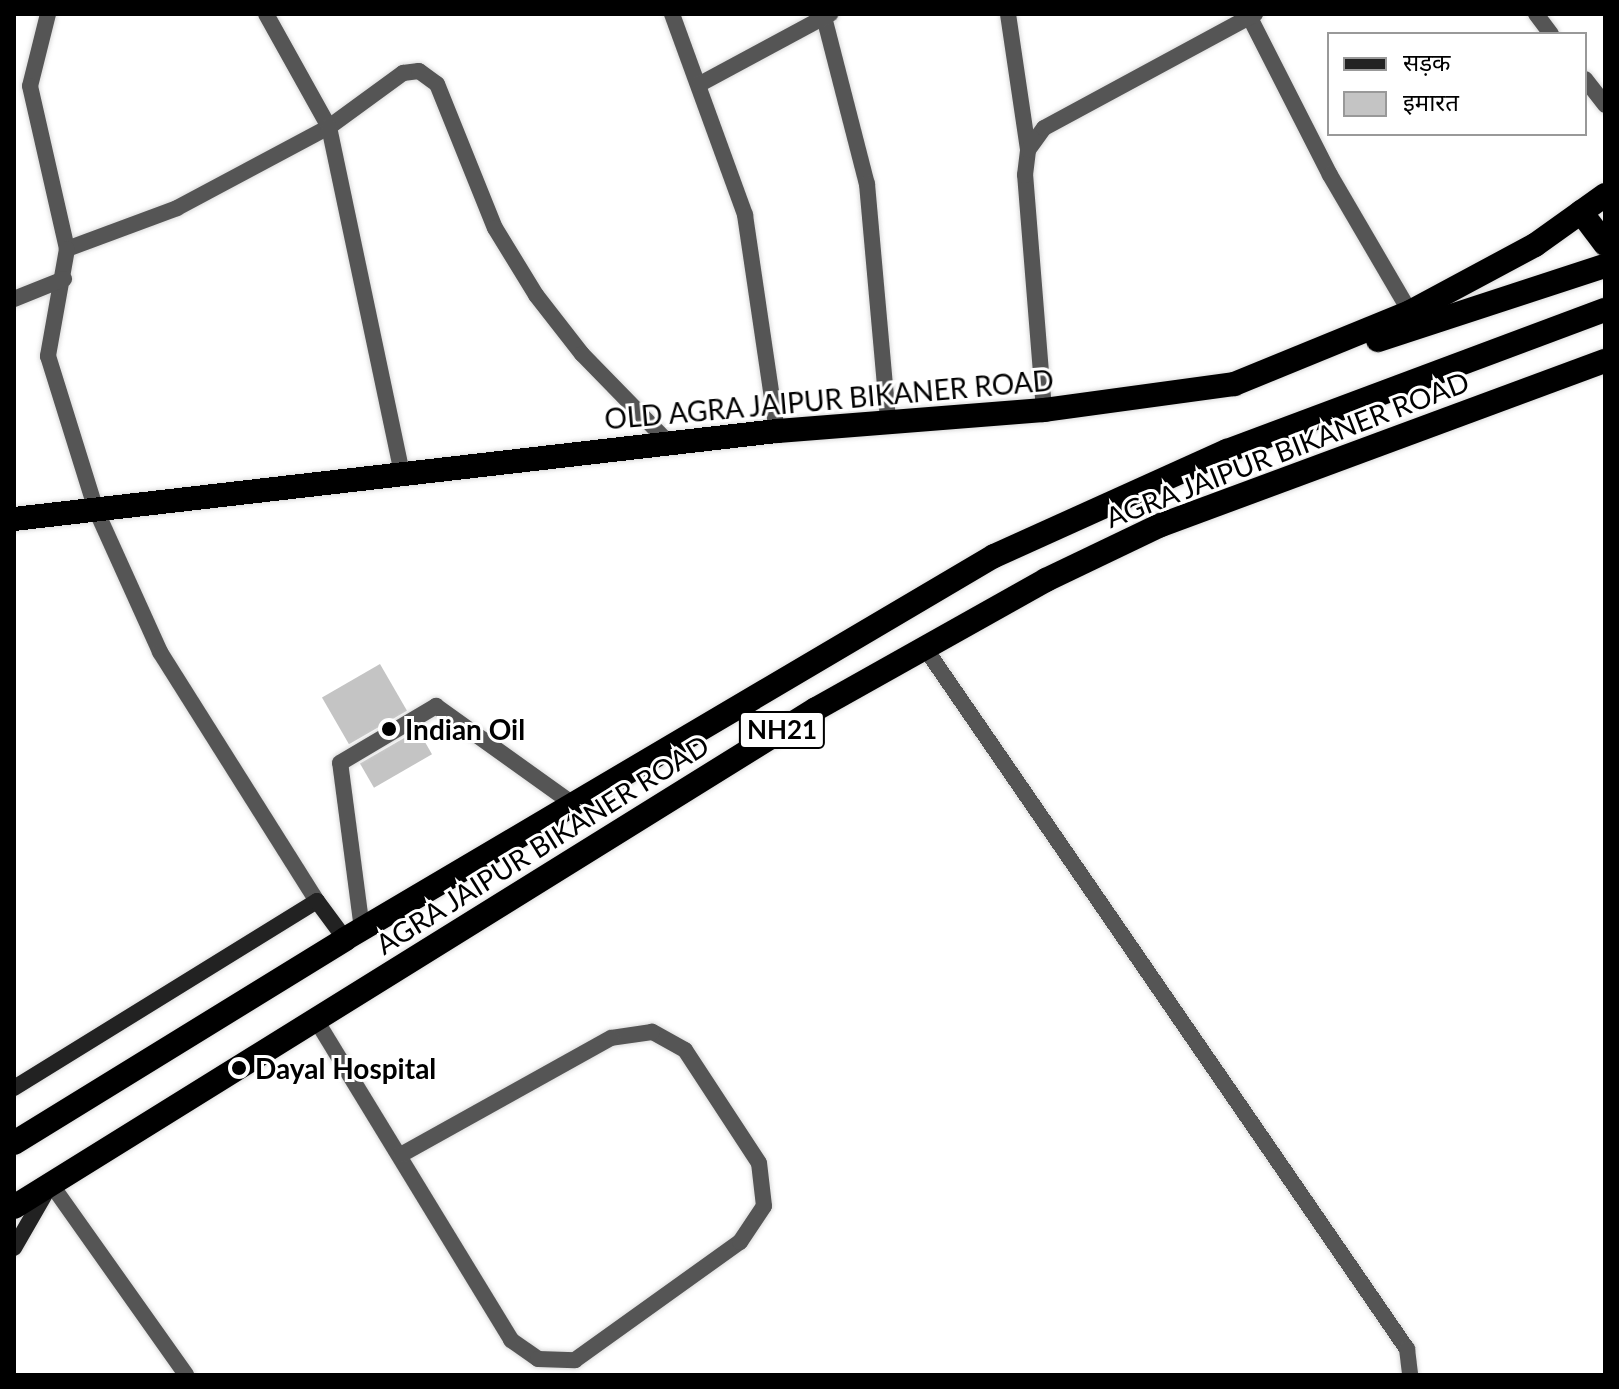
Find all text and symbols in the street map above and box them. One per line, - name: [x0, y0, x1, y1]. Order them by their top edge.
- legend: [1327, 32, 1587, 136]
- text: सड़क: [1403, 47, 1451, 76]
- text: इमारत: [1403, 87, 1459, 116]
- street label: OLD AGRA JAIPUR BIKANER ROAD: [602, 363, 1056, 435]
- street label: AGRA JAIPUR BIKANER ROAD: [1100, 364, 1474, 534]
- road number: NH21: [738, 708, 826, 752]
- place label: Indian Oil: [405, 712, 525, 746]
- marker: Indian Oil: [380, 720, 398, 738]
- street label: AGRA JAIPUR BIKANER ROAD: [368, 727, 716, 961]
- place label: Dayal Hospital: [255, 1051, 436, 1085]
- marker: Dayal Hospital: [230, 1059, 248, 1077]

